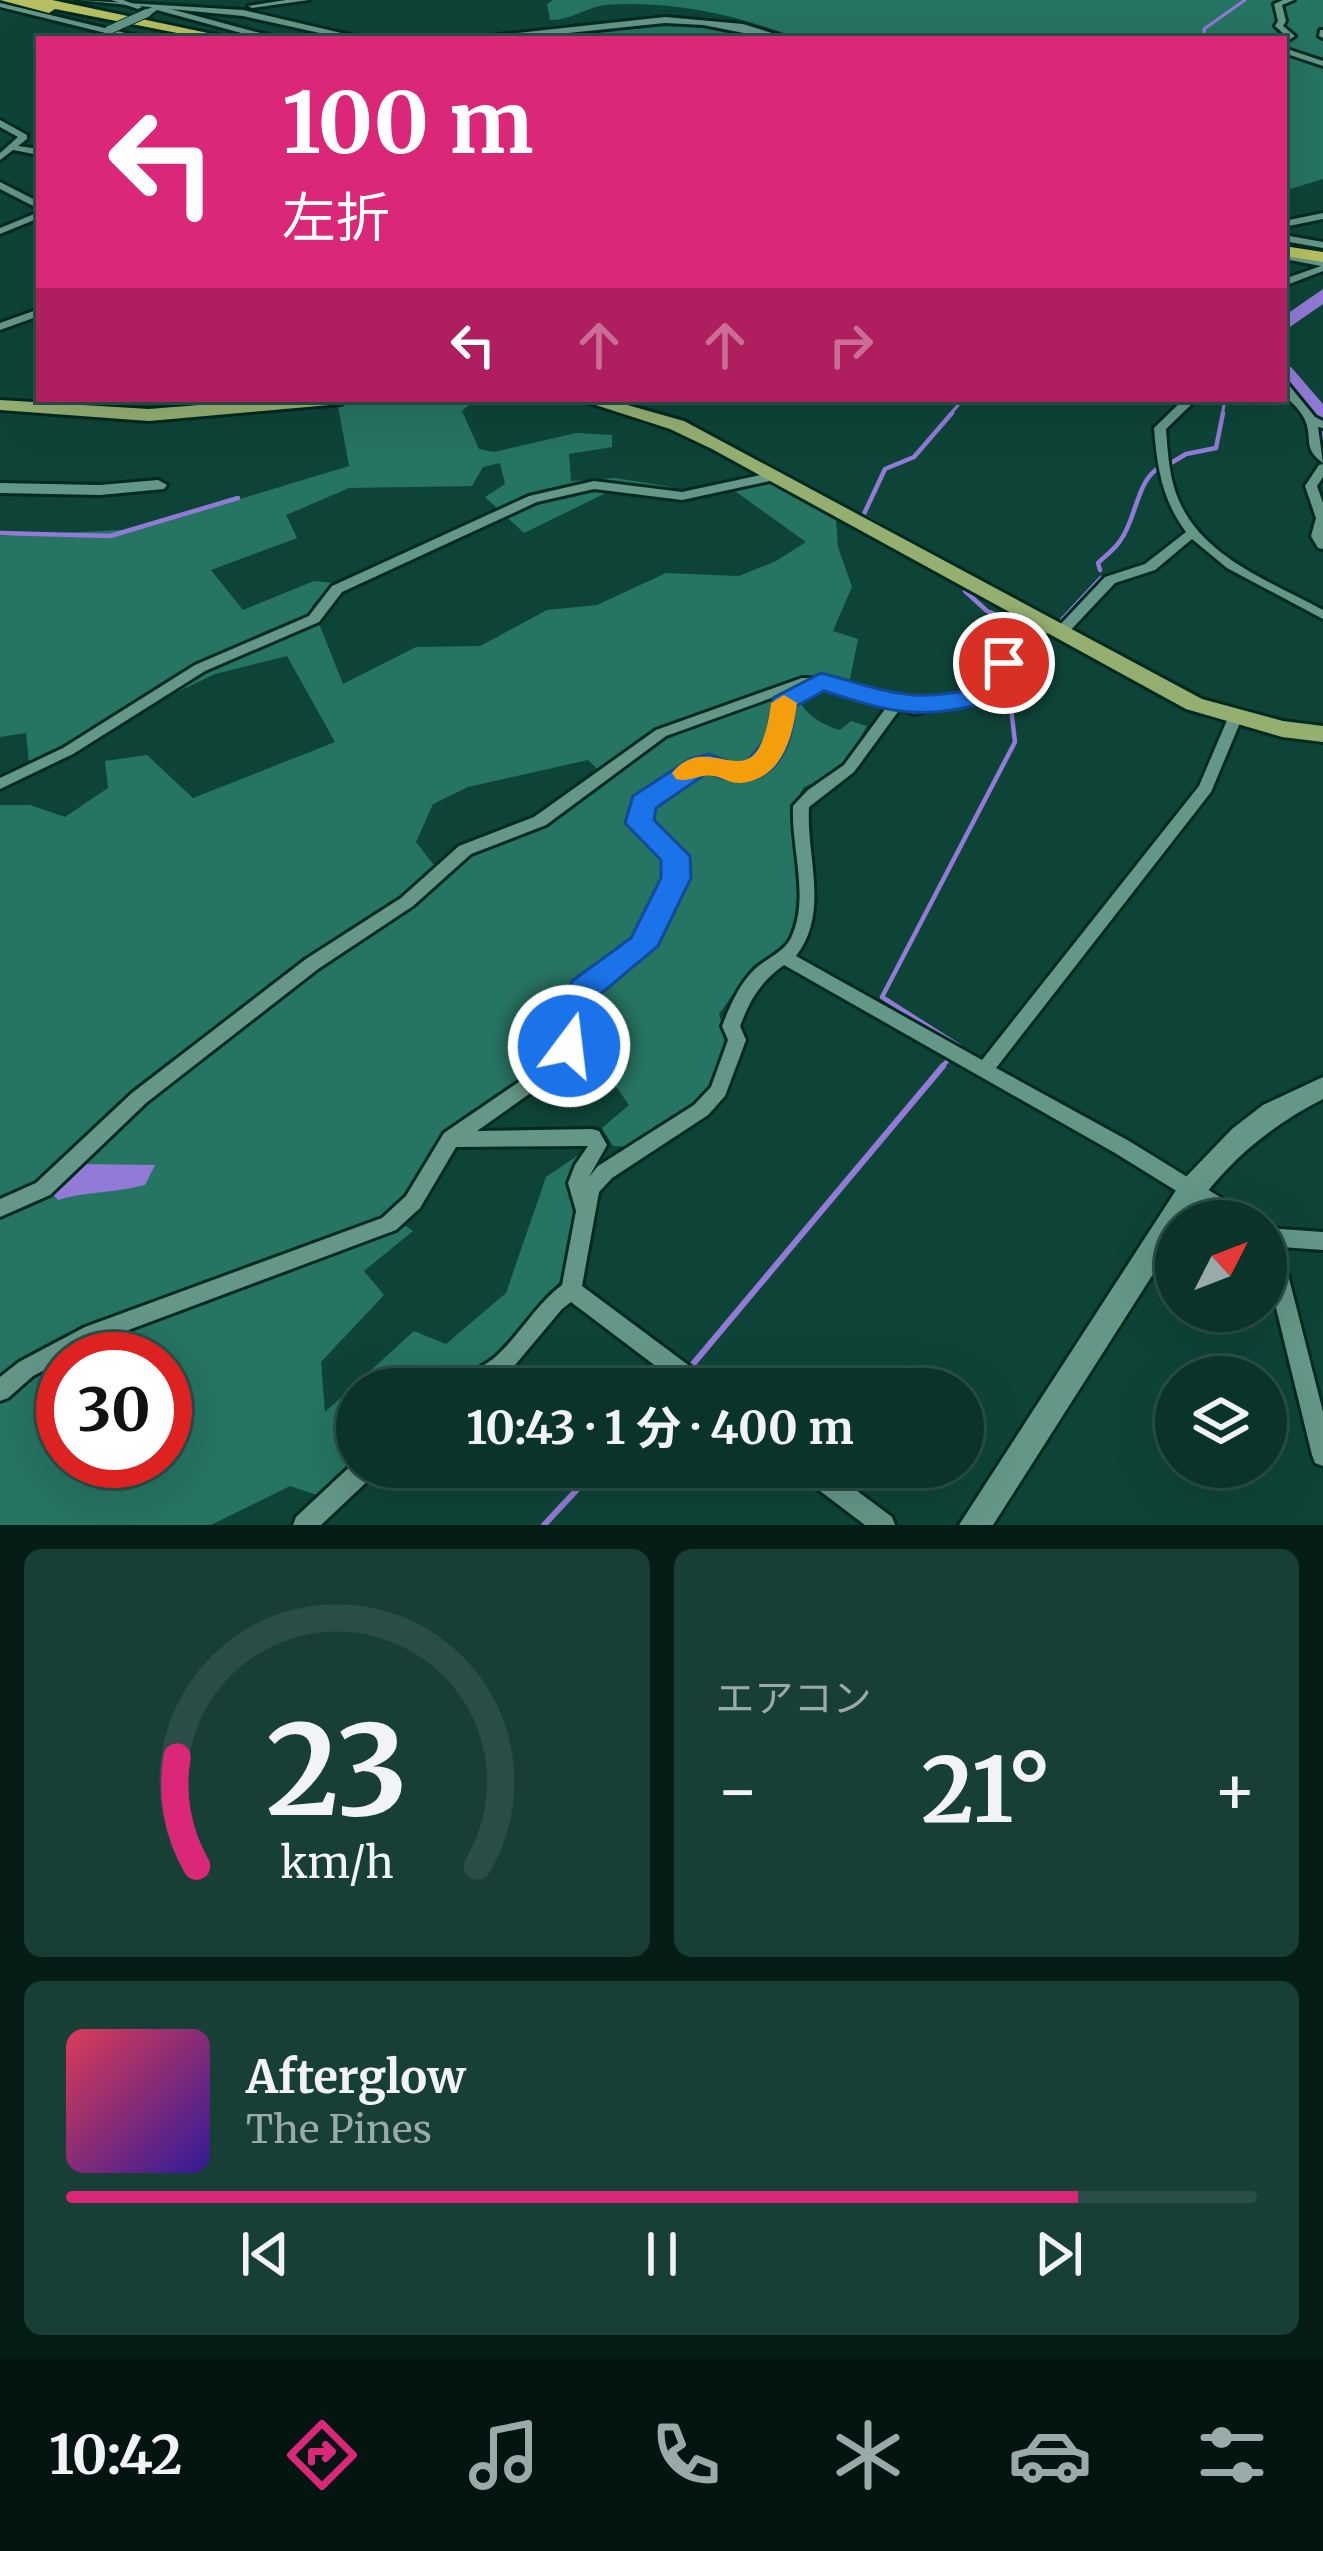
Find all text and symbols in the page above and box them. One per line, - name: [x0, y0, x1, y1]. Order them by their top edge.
- text: 100 m: [282, 70, 534, 176]
- icon: left: [84, 84, 240, 240]
- text: 左折: [282, 184, 390, 252]
- icon: left: [440, 312, 506, 378]
- icon: ahead: [566, 312, 632, 378]
- icon: ahead: [692, 312, 758, 378]
- icon: right: [818, 312, 884, 378]
- pin: [953, 612, 1055, 714]
- icon: arrive: [971, 630, 1037, 696]
- position arrow: [506, 983, 632, 1109]
- north arrow: [1155, 1200, 1287, 1332]
- map controls: [1155, 1200, 1287, 1488]
- speed limit sign: 30: [36, 1332, 192, 1488]
- button: layers: [1155, 1356, 1287, 1488]
- text: 10:43 · 1 分 · 400 m: [466, 1400, 854, 1456]
- text: エアコン: [716, 1674, 872, 1723]
- text: 23: [266, 1692, 408, 1849]
- text: 21°: [921, 1733, 1051, 1847]
- text: −: [716, 1749, 760, 1832]
- text: +: [1213, 1749, 1257, 1832]
- text: km/h: [280, 1836, 394, 1890]
- text: Afterglow: [246, 2049, 466, 2105]
- text: The Pines: [246, 2105, 432, 2154]
- icon: previous: [232, 2221, 298, 2287]
- icon: pause: [629, 2221, 695, 2287]
- icon: next: [1026, 2221, 1092, 2287]
- icon: directions: [280, 2413, 364, 2497]
- icon: music: [462, 2413, 546, 2497]
- icon: phone: [644, 2413, 728, 2497]
- icon: climate: [826, 2413, 910, 2497]
- icon: car: [1008, 2413, 1092, 2497]
- icon: filters: [1190, 2413, 1274, 2497]
- text: 10:42: [49, 2421, 182, 2489]

